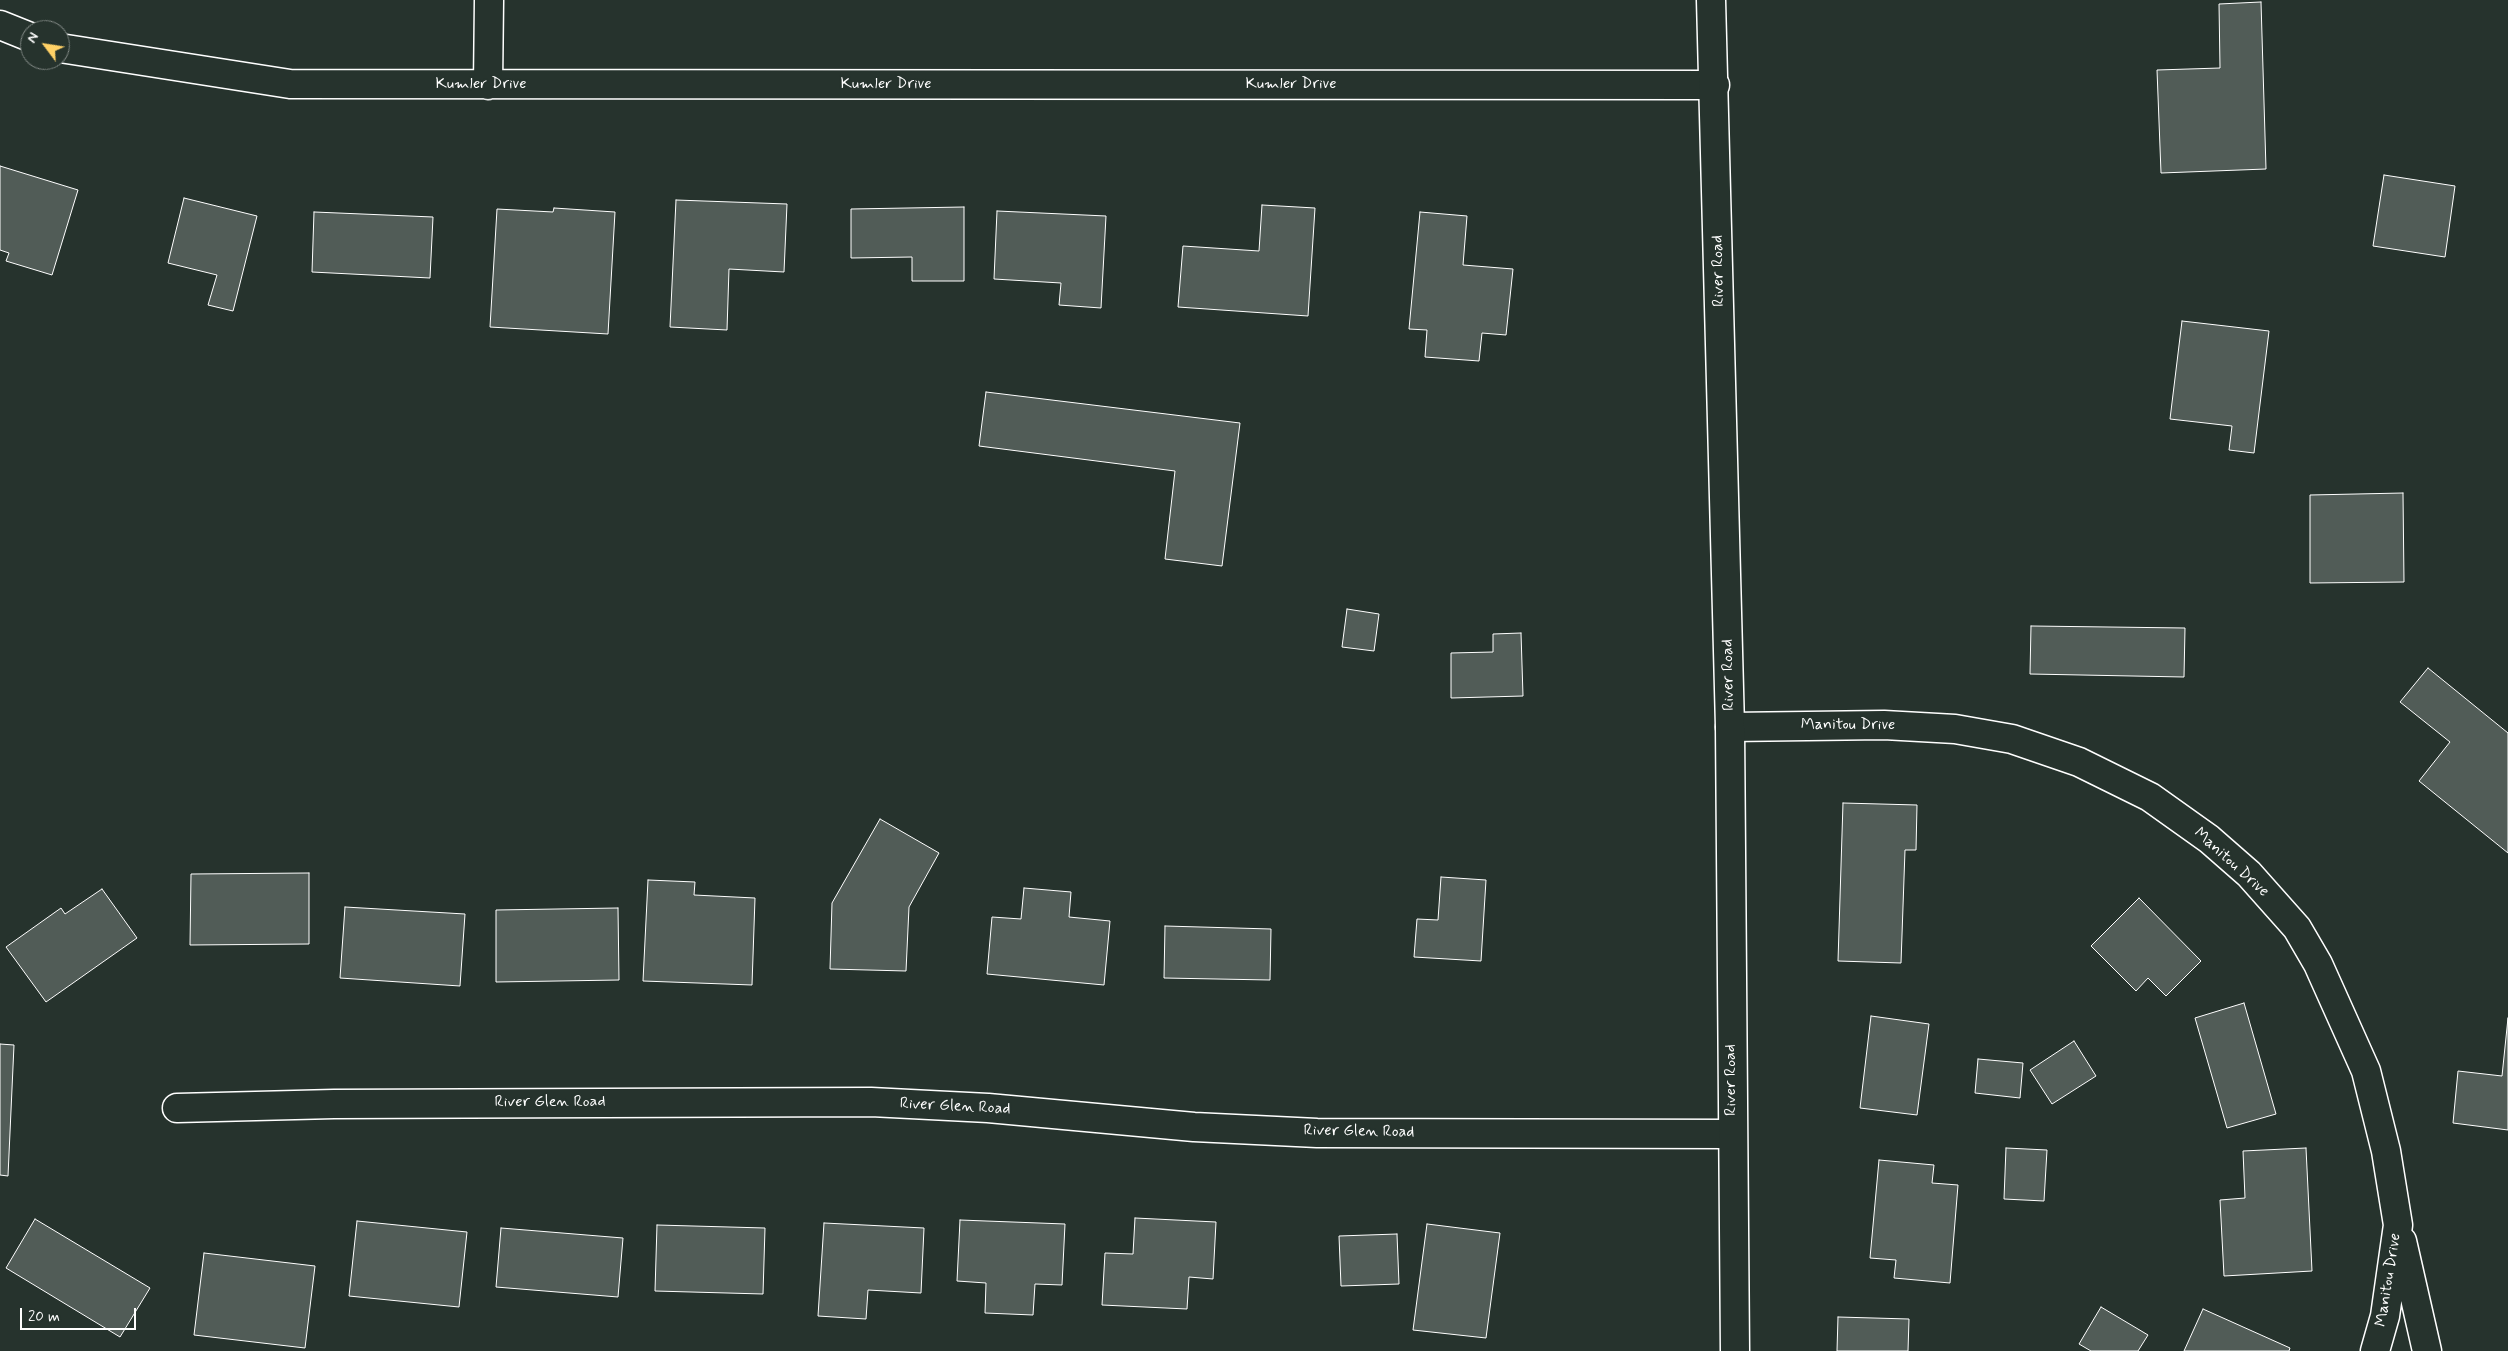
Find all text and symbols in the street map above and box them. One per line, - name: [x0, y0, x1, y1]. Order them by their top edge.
- north arrow: [20, 20, 70, 70]
- text: N: [23, 29, 43, 46]
- street label: Kumler Drive: [435, 75, 527, 95]
- street label: Kumler Drive: [840, 75, 932, 95]
- street label: Kumler Drive: [1245, 75, 1337, 95]
- street label: River Road: [1709, 235, 1729, 307]
- street label: River Road: [1719, 639, 1739, 711]
- street label: Manitou Drive: [1801, 716, 1895, 736]
- street label: Manitou Drive: [2189, 824, 2273, 902]
- street label: River Road: [1722, 1044, 1742, 1116]
- street label: River Glen Road: [495, 1093, 605, 1113]
- street label: River Glen Road: [899, 1095, 1011, 1119]
- street label: River Glen Road: [1303, 1121, 1415, 1143]
- street label: Manitou Drive: [2372, 1232, 2406, 1328]
- scale bar: [22, 1298, 139, 1330]
- text: 20 m: [28, 1307, 60, 1327]

